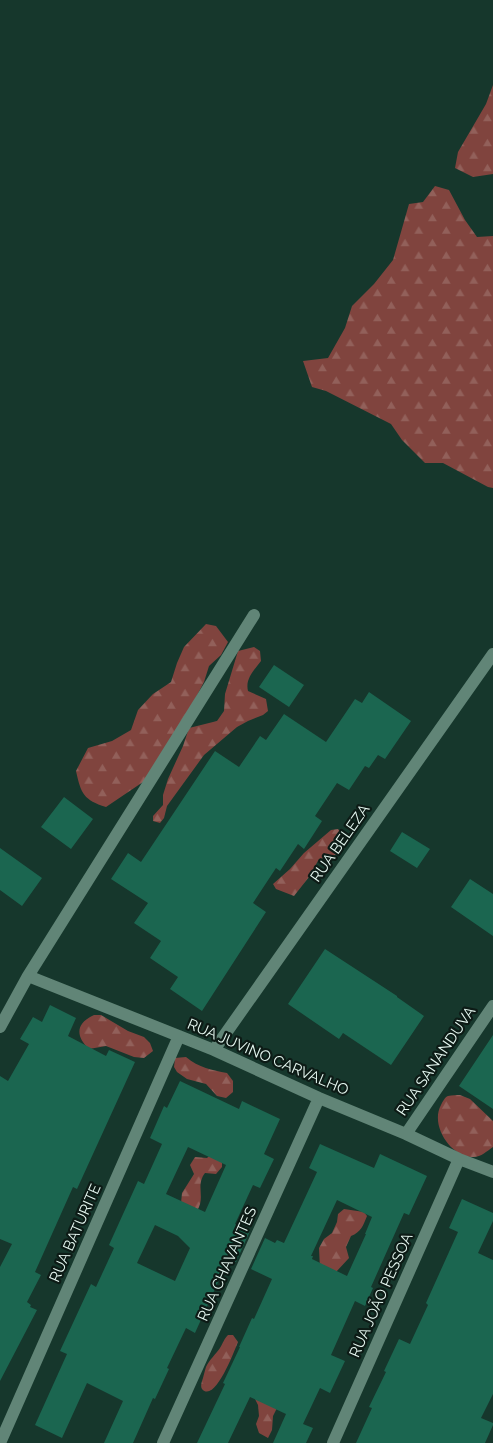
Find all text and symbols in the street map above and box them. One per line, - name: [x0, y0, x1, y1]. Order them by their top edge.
- street label: RUA BELEZA: [307, 801, 373, 885]
- street label: RUA SANANDUVA: [393, 1003, 479, 1119]
- street label: RUA JUVINO CARVALHO: [185, 1015, 351, 1099]
- street label: RUA BATURITE: [45, 1181, 105, 1285]
- street label: RUA CHAVANTES: [194, 1204, 260, 1324]
- street label: RUA JOÃO PESSOA: [345, 1230, 417, 1360]

